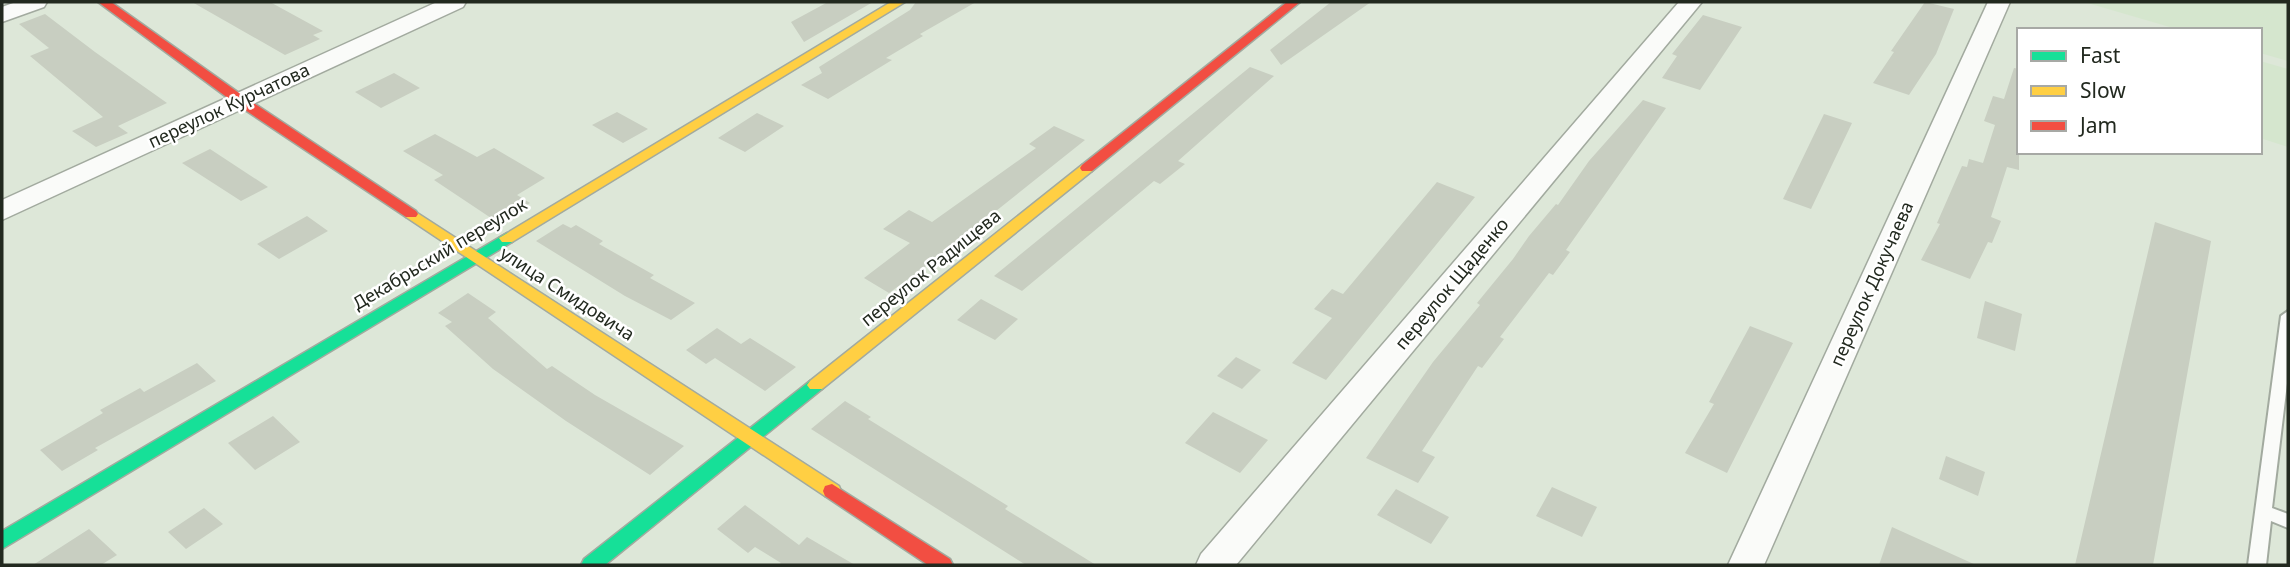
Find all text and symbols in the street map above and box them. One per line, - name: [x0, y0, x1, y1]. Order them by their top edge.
- legend: [2017, 28, 2262, 154]
- text: Fast: [2080, 41, 2121, 69]
- street label: переулок Курчатова: [144, 57, 313, 153]
- text: Slow: [2080, 76, 2126, 104]
- text: Jam: [2078, 111, 2117, 139]
- street label: Декабрьский переулок: [348, 191, 532, 315]
- street label: переулок Докучаева: [1824, 197, 1918, 370]
- street label: переулок Радищева: [855, 203, 1005, 331]
- street label: переулок Щаденко: [1389, 212, 1514, 354]
- street label: улица Смидовича: [496, 241, 639, 346]

